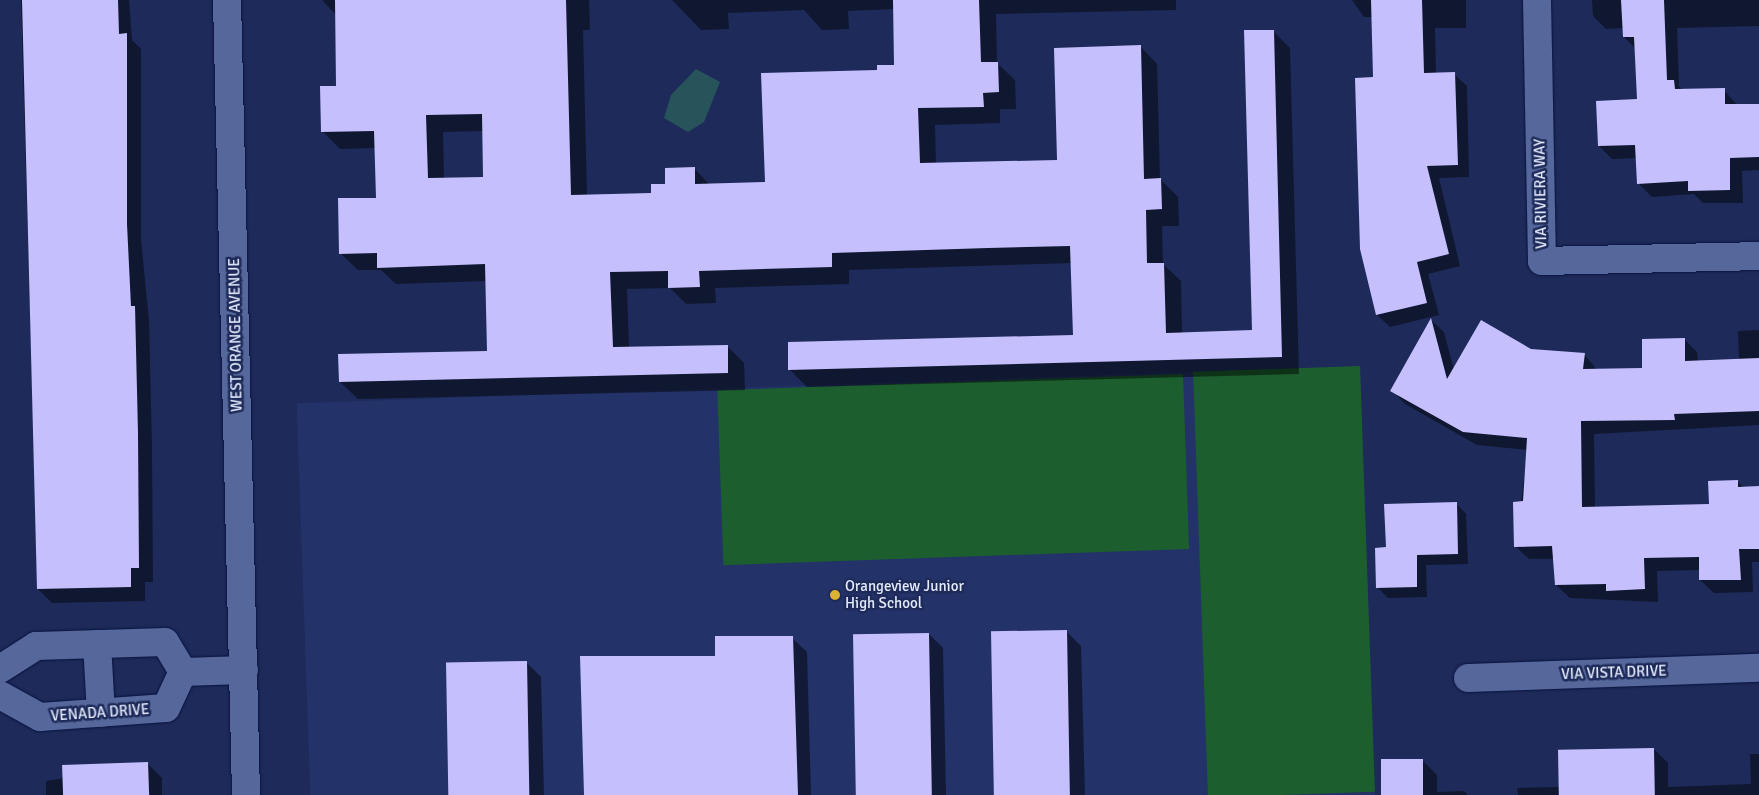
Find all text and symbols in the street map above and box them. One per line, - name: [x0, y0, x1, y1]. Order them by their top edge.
- street label: VIA RIVIERA WAY: [1531, 139, 1551, 249]
- street label: WEST ORANGE AVENUE: [226, 258, 246, 412]
- place label: Orangeview Junior High School: [845, 577, 964, 612]
- marker: Orangeview Junior High School: [829, 589, 841, 601]
- street label: VIA VISTA DRIVE: [1561, 662, 1667, 684]
- street label: VENADA DRIVE: [50, 701, 150, 725]

